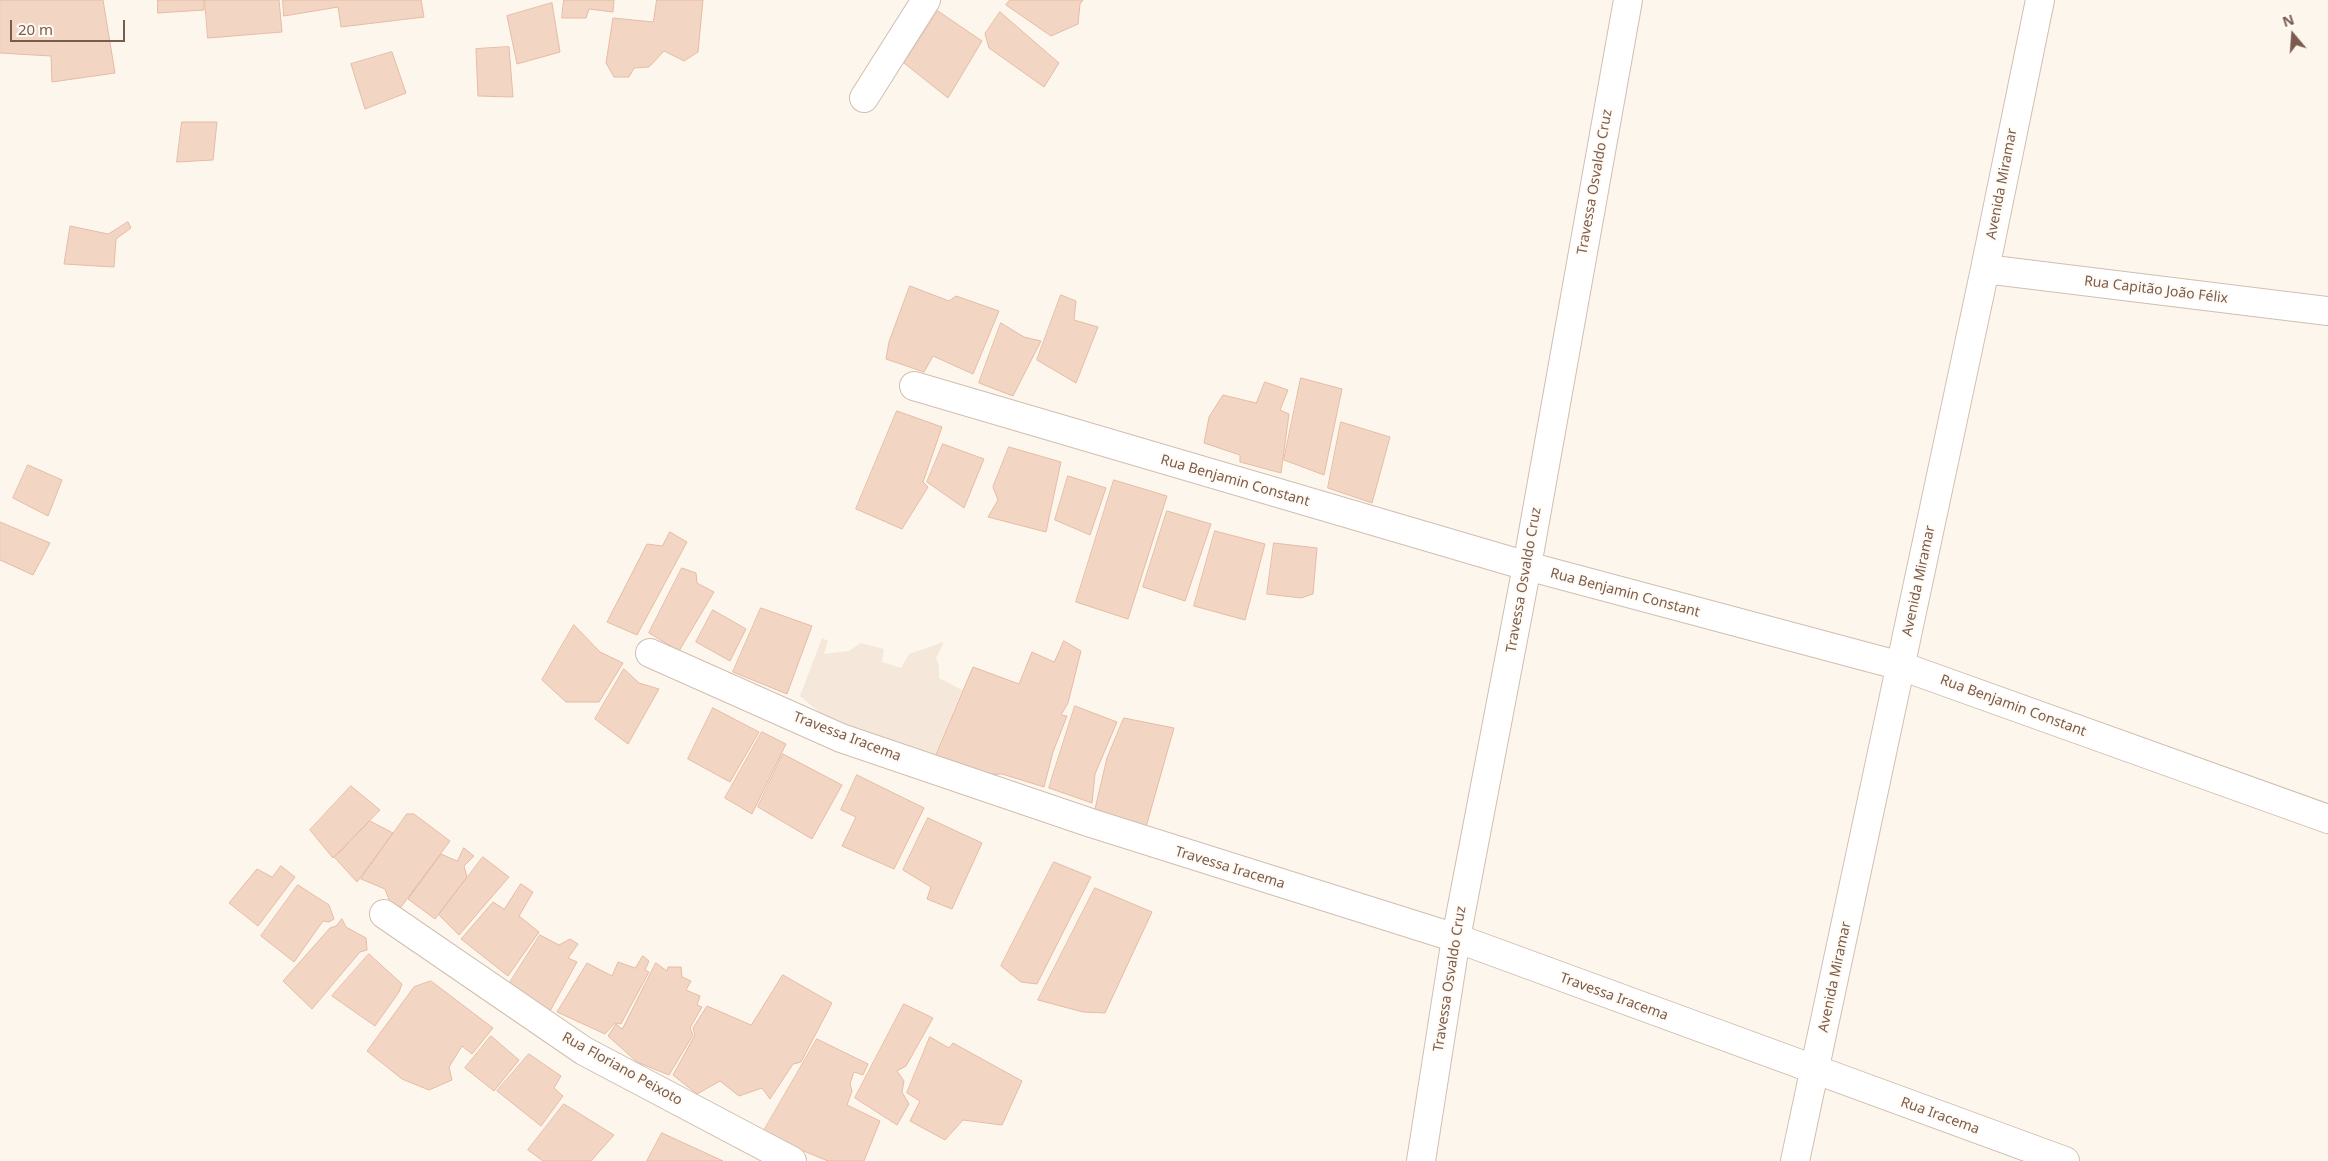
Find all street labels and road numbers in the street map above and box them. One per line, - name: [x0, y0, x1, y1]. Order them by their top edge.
- street label: Travessa Osvaldo Cruz: [1574, 108, 1616, 256]
- street label: Avenida Miramar: [1983, 127, 2021, 241]
- street label: Rua Capitão João Félix: [2083, 273, 2229, 307]
- street label: Rua Benjamin Constant: [1159, 452, 1311, 510]
- street label: Travessa Osvaldo Cruz: [1503, 506, 1545, 654]
- street label: Avenida Miramar: [1899, 524, 1939, 638]
- street label: Rua Benjamin Constant: [1548, 565, 1702, 621]
- street label: Rua Benjamin Constant: [1938, 672, 2088, 740]
- street label: Travessa Iracema: [791, 709, 903, 765]
- street label: Travessa Iracema: [1173, 843, 1287, 893]
- street label: Travessa Osvaldo Cruz: [1430, 905, 1470, 1053]
- street label: Avenida Miramar: [1815, 920, 1855, 1034]
- street label: Travessa Iracema: [1558, 970, 1670, 1024]
- street label: Rua Floriano Peixoto: [559, 1029, 685, 1109]
- street label: Rua Iracema: [1898, 1094, 1982, 1138]

